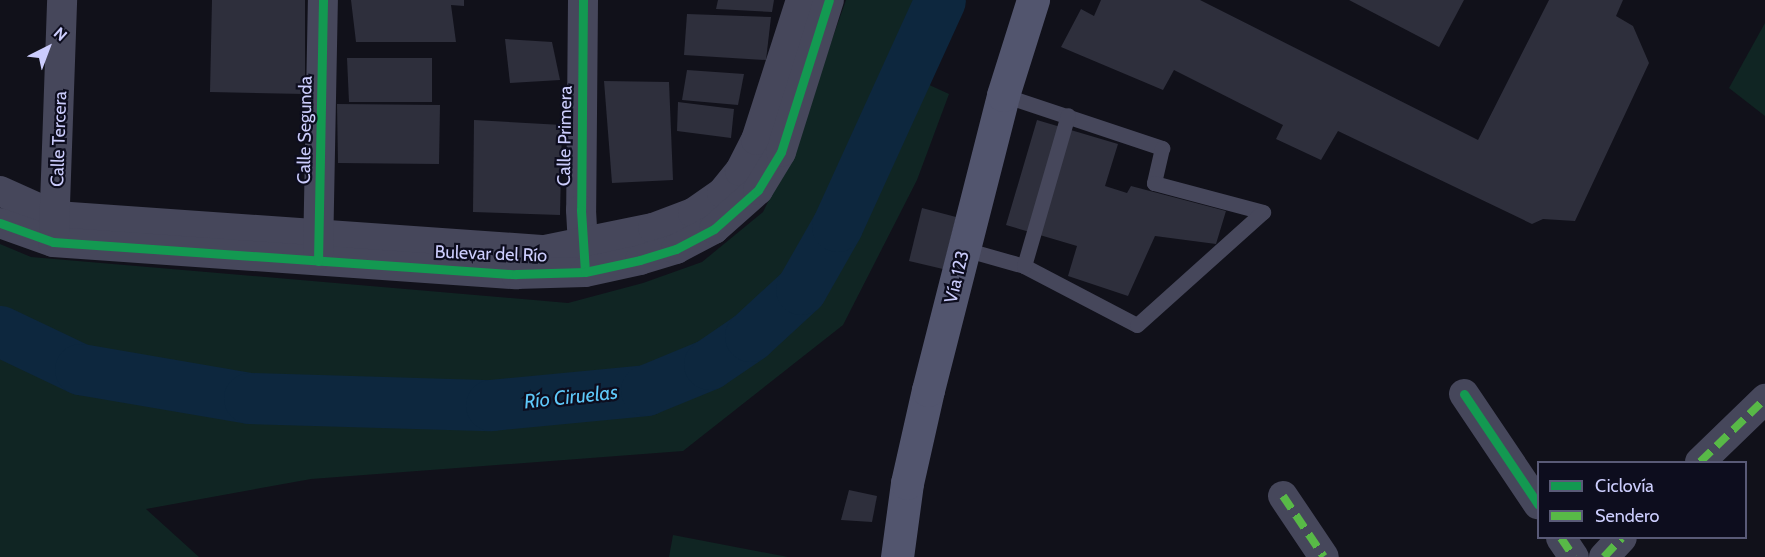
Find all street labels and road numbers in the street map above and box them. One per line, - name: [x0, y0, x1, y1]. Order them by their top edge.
- street label: Calle Segunda: [293, 76, 317, 184]
- street label: Calle Primera: [553, 86, 577, 186]
- street label: Calle Tercera: [47, 91, 71, 187]
- street label: Bulevar del Río: [434, 241, 548, 267]
- street label: Vía 123: [940, 249, 974, 305]

